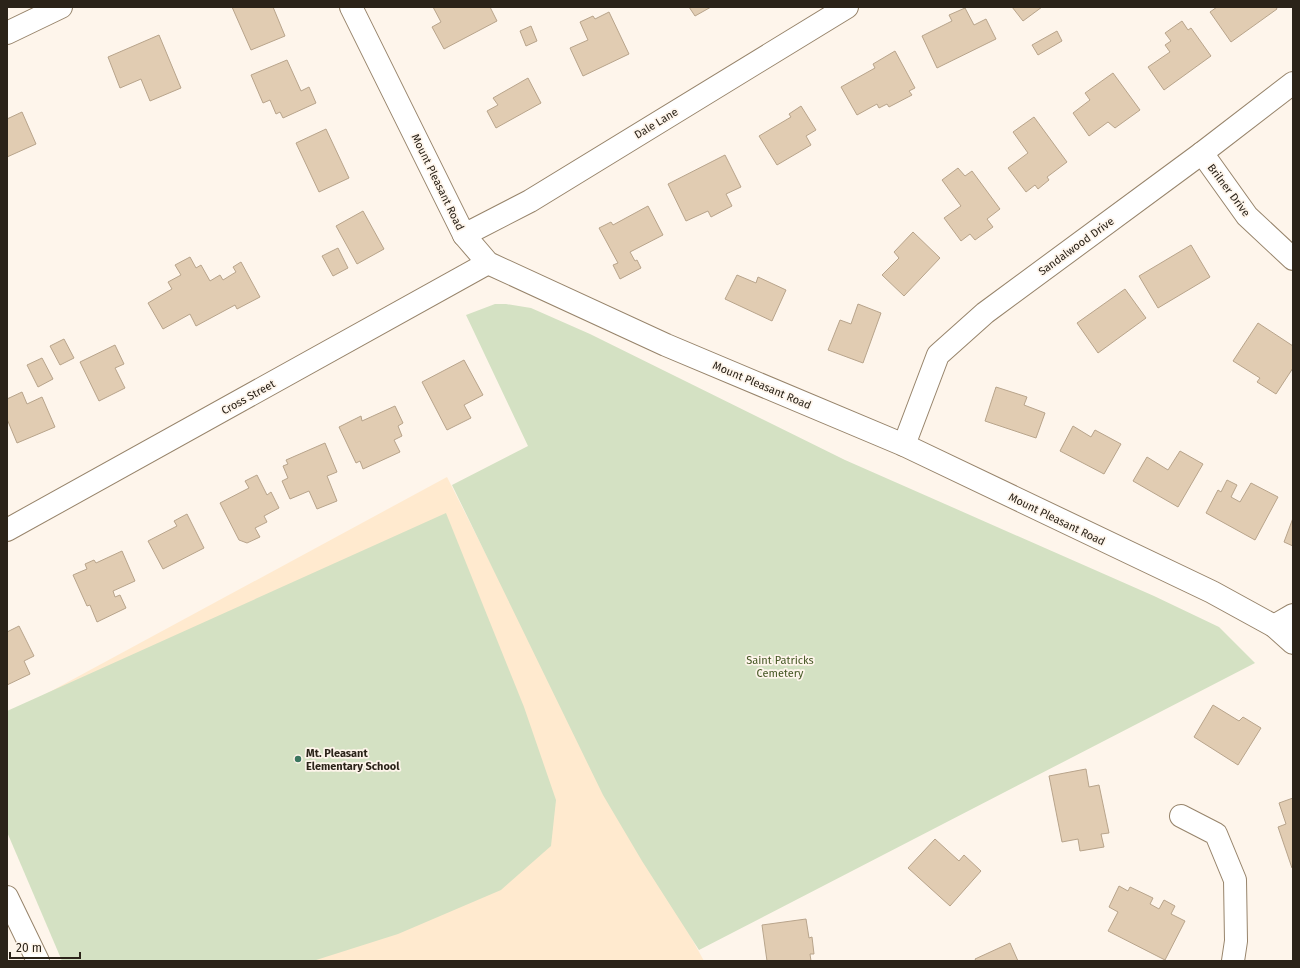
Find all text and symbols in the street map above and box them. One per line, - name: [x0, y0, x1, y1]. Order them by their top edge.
- street label: Dale Lane: [632, 105, 680, 142]
- street label: Mount Pleasant Road: [409, 132, 467, 233]
- street label: Brilner Drive: [1205, 161, 1253, 219]
- street label: Sandalwood Drive: [1036, 215, 1117, 278]
- street label: Mount Pleasant Road: [711, 359, 813, 412]
- street label: Cross Street: [219, 377, 277, 417]
- street label: Mount Pleasant Road: [1006, 490, 1107, 548]
- park label: Saint Patricks Cemetery: [746, 654, 814, 680]
- place label: Mt. Pleasant Elementary School: [306, 747, 400, 773]
- marker: Mt. Pleasant Elementary School: [293, 754, 303, 764]
- scale bar: [10, 934, 80, 960]
- text: 20 m: [16, 941, 42, 955]

